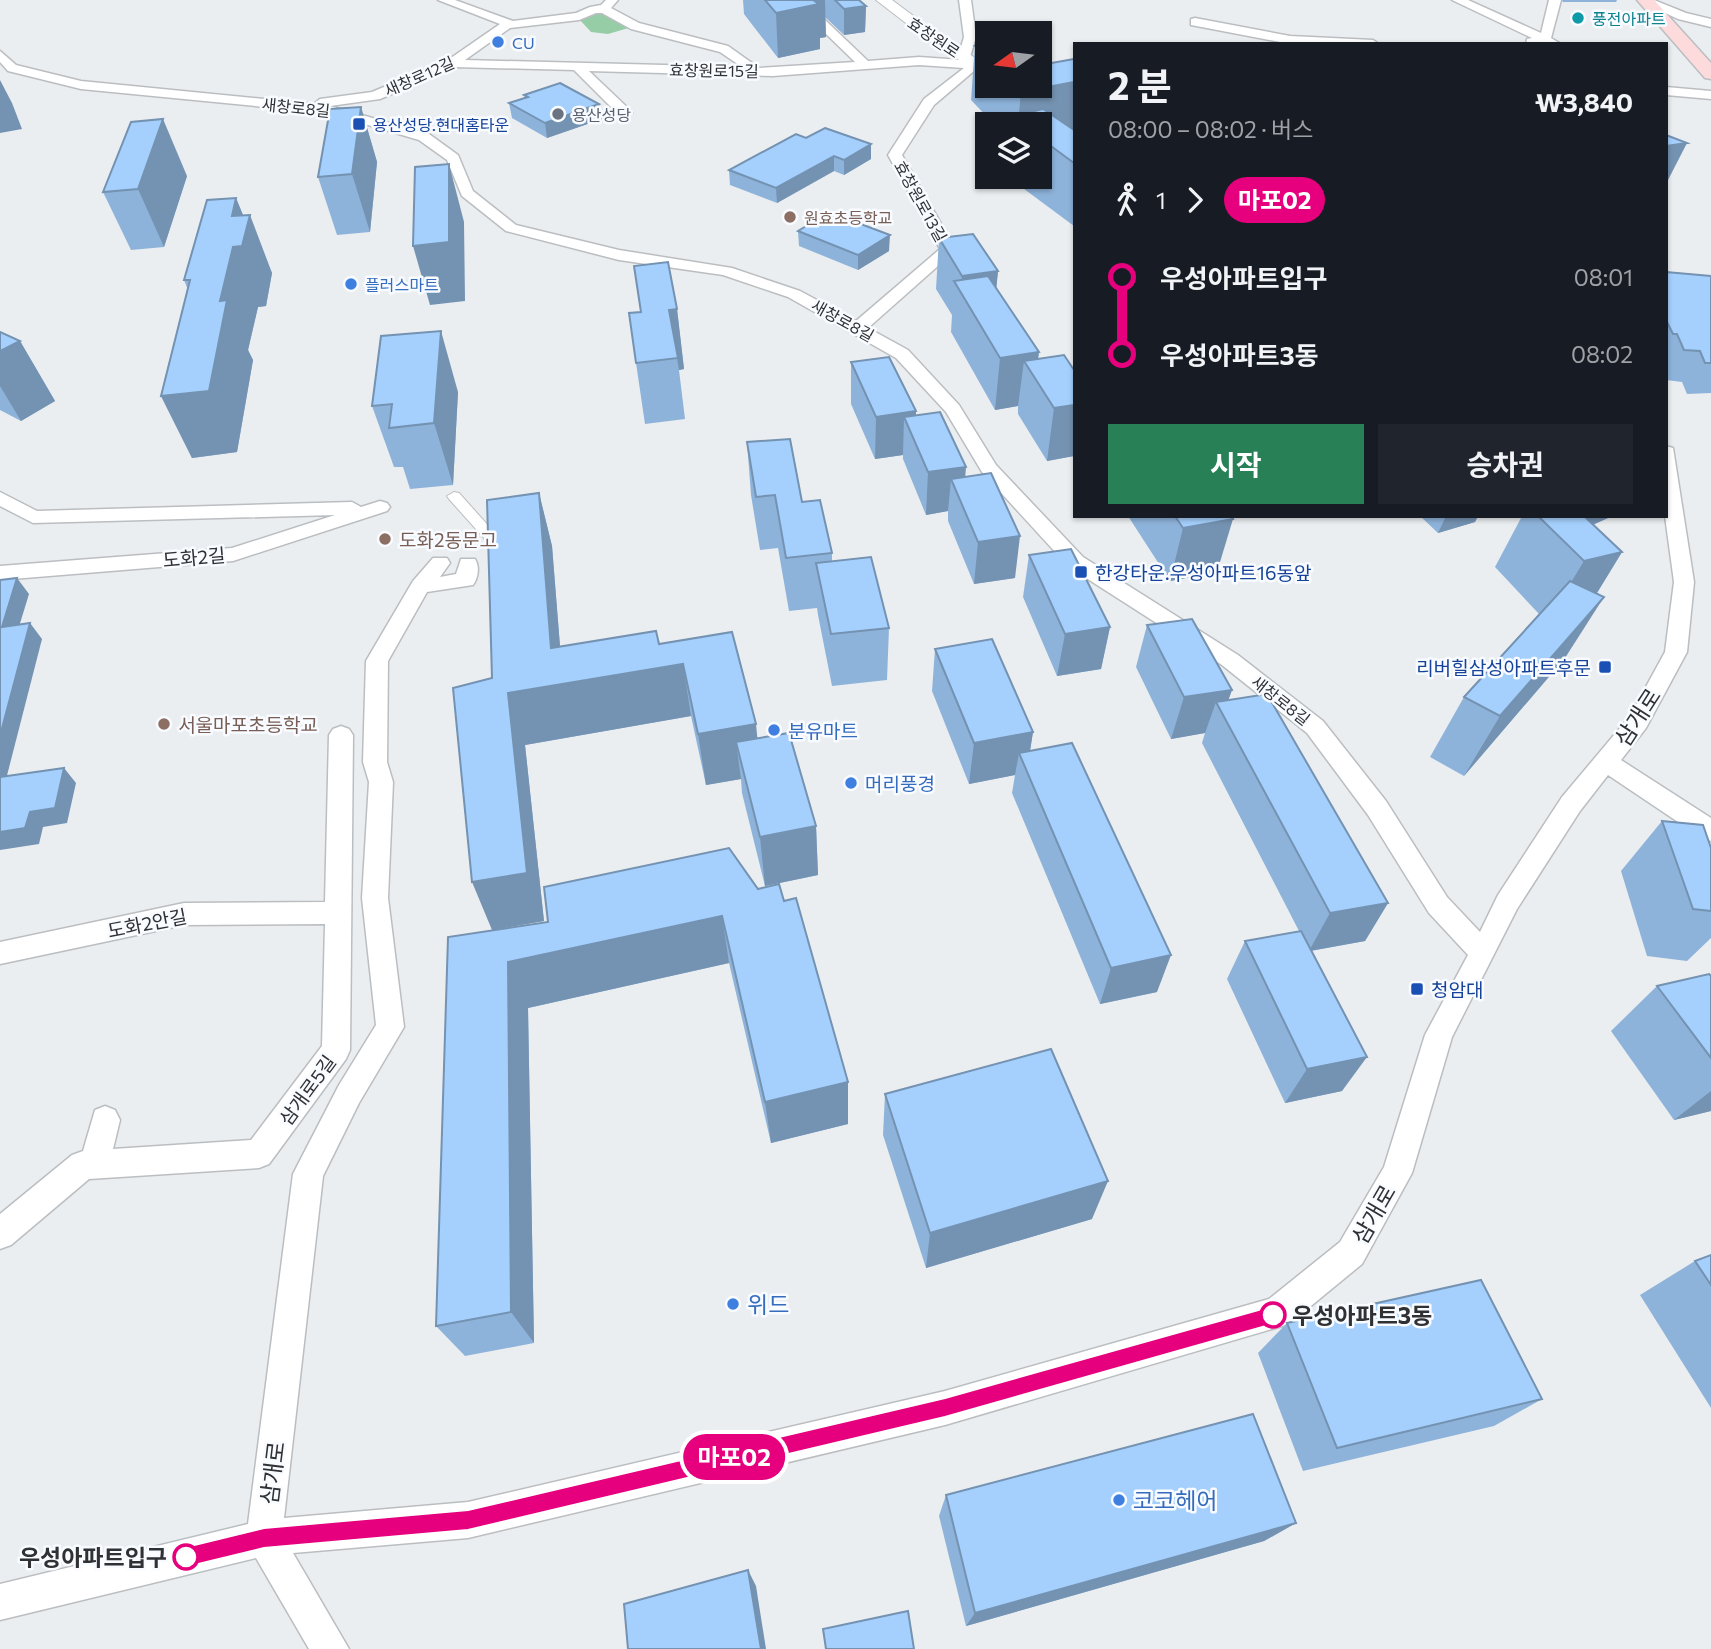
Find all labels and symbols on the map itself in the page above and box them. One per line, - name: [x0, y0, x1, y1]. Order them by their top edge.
- place label: 풍전아파트: [1592, 9, 1666, 28]
- marker: 풍전아파트: [1570, 10, 1586, 26]
- street label: 효창원로: [904, 13, 964, 61]
- north arrow: [975, 21, 1052, 98]
- place label: CU: [512, 33, 535, 52]
- marker: CU: [490, 34, 506, 50]
- street label: 새창로12길: [381, 52, 457, 100]
- street label: 효창원로15길: [669, 60, 759, 80]
- street label: 새창로8길: [261, 94, 331, 120]
- place label: 용산성당: [572, 105, 631, 124]
- marker: 용산성당: [550, 106, 566, 122]
- place label: 용산성당.현대홈타운: [373, 115, 509, 134]
- marker: 용산성당.현대홈타운: [351, 116, 367, 132]
- street label: 효창원로13길: [891, 157, 951, 245]
- place label: 원효초등학교: [804, 208, 892, 227]
- marker: 원효초등학교: [782, 209, 798, 225]
- place label: 플러스마트: [365, 275, 439, 294]
- marker: 플러스마트: [343, 276, 359, 292]
- street label: 새창로8길: [808, 295, 878, 345]
- place label: 도화2동문고: [399, 528, 497, 551]
- marker: 도화2동문고: [377, 531, 393, 547]
- street label: 도화2길: [162, 543, 226, 571]
- place label: 한강타운.우성아파트16동앞: [1095, 561, 1312, 584]
- marker: 한강타운.우성아파트16동앞: [1073, 564, 1089, 580]
- place label: 리버힐삼성아파트후문: [1416, 656, 1591, 679]
- marker: 리버힐삼성아파트후문: [1597, 659, 1613, 675]
- street label: 새창로8길: [1248, 671, 1314, 729]
- street label: 삼개로: [1608, 683, 1666, 751]
- place label: 서울마포초등학교: [178, 713, 318, 736]
- marker: 서울마포초등학교: [156, 716, 172, 732]
- place label: 분유마트: [788, 719, 858, 742]
- marker: 분유마트: [766, 722, 782, 738]
- place label: 머리풍경: [865, 772, 935, 795]
- marker: 머리풍경: [843, 775, 859, 791]
- street label: 도화2안길: [105, 904, 189, 942]
- place label: 청암대: [1431, 978, 1483, 1001]
- marker: 청암대: [1409, 981, 1425, 997]
- street label: 삼개로5길: [274, 1051, 340, 1129]
- street label: 삼개로: [1345, 1180, 1401, 1248]
- place label: 위드: [747, 1290, 789, 1318]
- marker: 위드: [725, 1296, 741, 1312]
- place label: 우성아파트3동: [1292, 1301, 1432, 1329]
- marker: 우성아파트3동: [1260, 1302, 1286, 1328]
- line badge: 마포02: [685, 1434, 783, 1480]
- street label: 삼개로: [254, 1440, 290, 1506]
- place label: 코코헤어: [1133, 1486, 1218, 1514]
- marker: 코코헤어: [1111, 1492, 1127, 1508]
- place label: 우성아파트입구: [19, 1543, 167, 1571]
- marker: 우성아파트입구: [173, 1544, 199, 1570]

